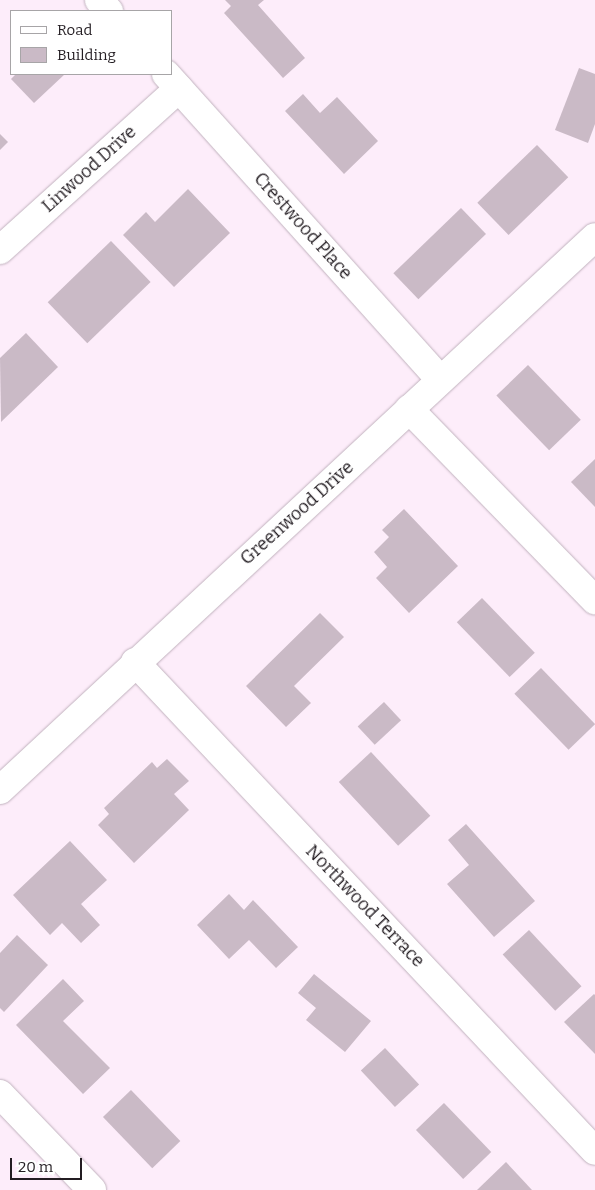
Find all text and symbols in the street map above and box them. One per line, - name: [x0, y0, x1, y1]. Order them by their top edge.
- legend: [10, 10, 172, 75]
- text: Road: [57, 21, 92, 39]
- text: Building: [57, 46, 116, 64]
- street label: Linwood Drive: [37, 121, 141, 217]
- street label: Crestwood Place: [249, 168, 357, 284]
- street label: Greenwood Drive: [236, 457, 358, 569]
- street label: Northwood Terrace: [301, 840, 429, 972]
- scale bar: [12, 1148, 85, 1180]
- text: 20 m: [18, 1158, 53, 1176]

